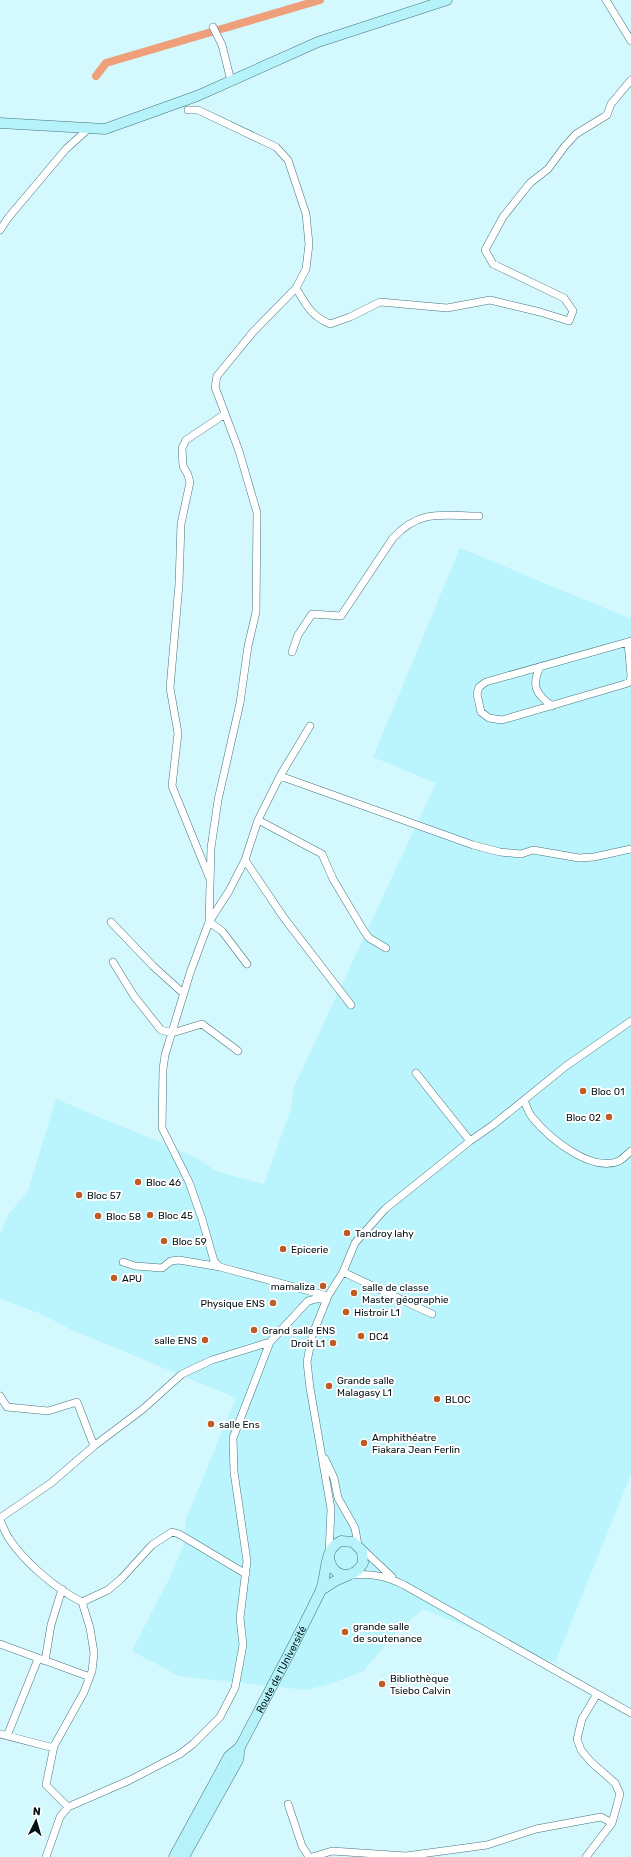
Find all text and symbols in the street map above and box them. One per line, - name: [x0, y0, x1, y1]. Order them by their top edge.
- marker: Bloc 01: [578, 1086, 588, 1096]
- place label: Bloc 01: [591, 1086, 624, 1098]
- place label: Bloc 02: [566, 1112, 601, 1124]
- marker: Bloc 02: [604, 1112, 614, 1122]
- marker: Bloc 46: [133, 1177, 143, 1187]
- place label: Bloc 46: [146, 1177, 181, 1189]
- marker: Bloc 57: [74, 1190, 84, 1200]
- place label: Bloc 57: [87, 1190, 121, 1202]
- marker: Bloc 45: [145, 1210, 155, 1220]
- place label: Bloc 45: [158, 1210, 193, 1222]
- marker: Bloc 58: [93, 1211, 103, 1221]
- place label: Bloc 58: [106, 1211, 141, 1223]
- marker: Tandroy lahy: [342, 1228, 352, 1238]
- place label: Tandroy lahy: [355, 1228, 414, 1240]
- marker: Bloc 59: [159, 1236, 169, 1246]
- place label: Bloc 59: [172, 1236, 207, 1248]
- marker: Epicerie: [278, 1244, 288, 1254]
- place label: Epicerie: [291, 1244, 329, 1256]
- marker: APU: [109, 1273, 119, 1283]
- place label: APU: [122, 1273, 142, 1285]
- place label: mamaliza: [271, 1281, 315, 1293]
- marker: mamaliza: [318, 1281, 328, 1291]
- place label: salle de classe Master géographie: [362, 1282, 449, 1306]
- marker: salle de classe Master géographie: [349, 1288, 359, 1298]
- place label: Physique ENS: [201, 1298, 265, 1310]
- marker: Physique ENS: [268, 1298, 278, 1308]
- marker: Histroir L1: [341, 1307, 351, 1317]
- place label: Histroir L1: [354, 1307, 400, 1319]
- marker: Grand salle ENS: [249, 1325, 259, 1335]
- place label: Grand salle ENS: [262, 1325, 335, 1337]
- marker: DC4: [356, 1331, 366, 1341]
- place label: DC4: [369, 1331, 389, 1343]
- place label: salle ENS: [154, 1335, 197, 1347]
- marker: salle ENS: [200, 1335, 210, 1345]
- place label: Droit L1: [291, 1338, 325, 1350]
- marker: Droit L1: [328, 1338, 338, 1348]
- place label: Grande salle Malagasy L1: [337, 1375, 395, 1399]
- marker: Grande salle Malagasy L1: [324, 1381, 334, 1391]
- marker: BLOC: [432, 1394, 442, 1404]
- place label: BLOC: [445, 1394, 471, 1406]
- marker: salle Ens: [206, 1419, 216, 1429]
- place label: salle Ens: [219, 1419, 260, 1431]
- place label: Amphithéatre Fiakara Jean Ferlin: [372, 1432, 460, 1456]
- marker: Amphithéatre Fiakara Jean Ferlin: [359, 1438, 369, 1448]
- place label: grande salle de soutenance: [353, 1621, 423, 1645]
- street label: Route de l'Université: [254, 1624, 309, 1715]
- marker: grande salle de soutenance: [340, 1627, 350, 1637]
- place label: Bibliothèque Tsiebo Calvin: [390, 1673, 451, 1697]
- marker: Bibliothèque Tsiebo Calvin: [377, 1679, 387, 1689]
- north arrow: [16, 1801, 56, 1841]
- text: N: [32, 1805, 41, 1818]

